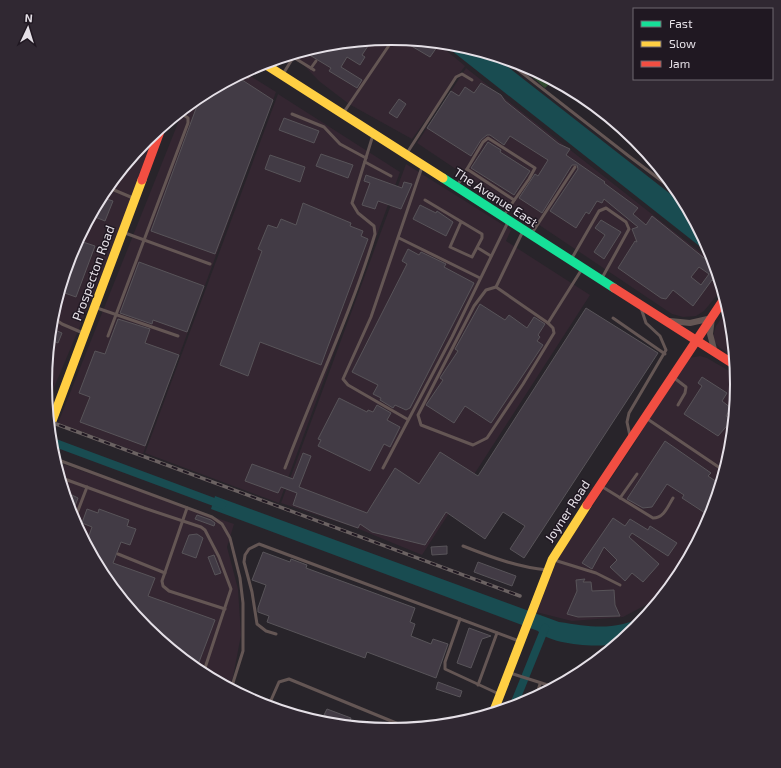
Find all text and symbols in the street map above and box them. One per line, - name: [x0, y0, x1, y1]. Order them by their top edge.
- north arrow: [8, 8, 48, 48]
- legend: [633, 8, 773, 80]
- text: N: [24, 11, 33, 24]
- text: Fast: [669, 16, 693, 30]
- text: Slow: [669, 36, 696, 50]
- text: Jam: [669, 56, 690, 70]
- street label: The Avenue East: [451, 164, 541, 230]
- street label: Prospecton Road: [68, 223, 118, 323]
- street label: Joyner Road: [541, 477, 593, 545]

